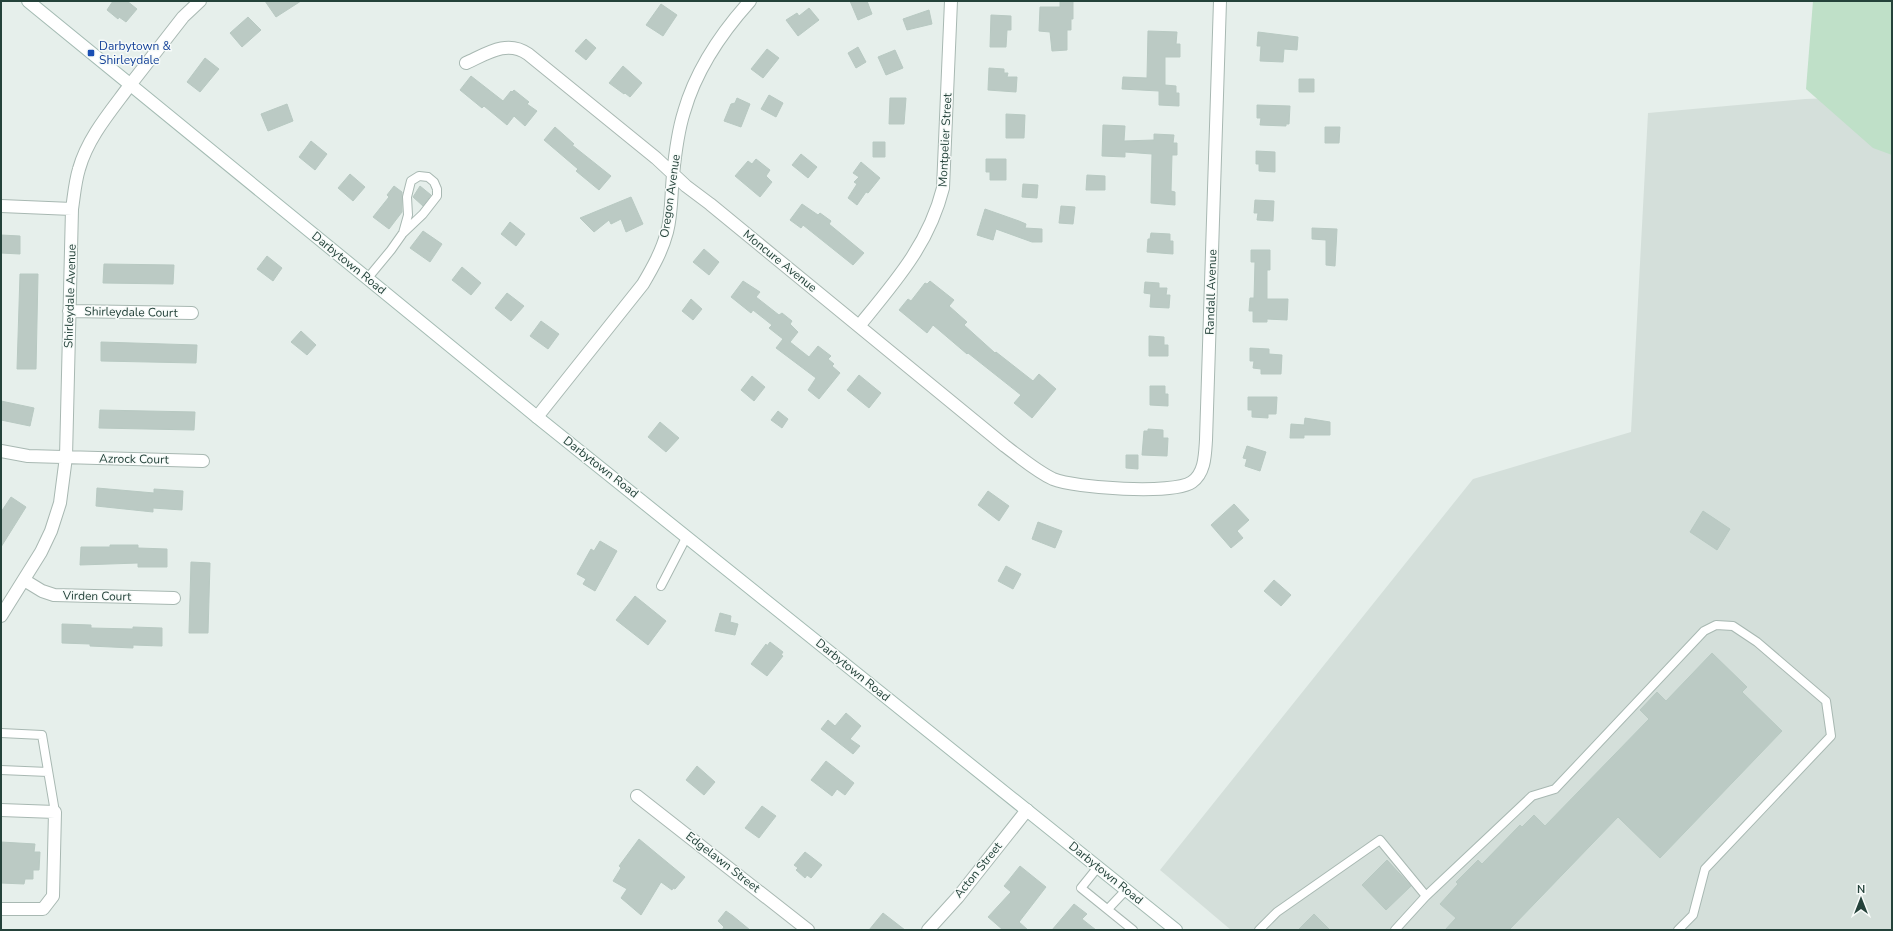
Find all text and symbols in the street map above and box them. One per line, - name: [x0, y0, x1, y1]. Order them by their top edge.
- place label: Darbytown & Shirleydale: [99, 38, 171, 68]
- marker: Darbytown & Shirleydale: [86, 48, 96, 58]
- street label: Montpelier Street: [935, 92, 955, 187]
- street label: Oregon Avenue: [656, 153, 684, 239]
- street label: Moncure Avenue: [740, 226, 820, 296]
- street label: Darbytown Road: [308, 228, 390, 298]
- street label: Shirleydale Avenue: [60, 244, 80, 348]
- street label: Randall Avenue: [1202, 249, 1220, 335]
- street label: Shirleydale Court: [84, 303, 179, 321]
- street label: Darbytown Road: [560, 433, 642, 501]
- street label: Azrock Court: [99, 450, 170, 468]
- street label: Virden Court: [62, 587, 132, 605]
- street label: Darbytown Road: [812, 635, 894, 705]
- street label: Edgelawn Street: [683, 828, 764, 896]
- street label: Acton Street: [950, 838, 1006, 901]
- street label: Darbytown Road: [1065, 838, 1147, 908]
- north arrow: [1841, 879, 1881, 919]
- text: N: [1857, 882, 1865, 897]

